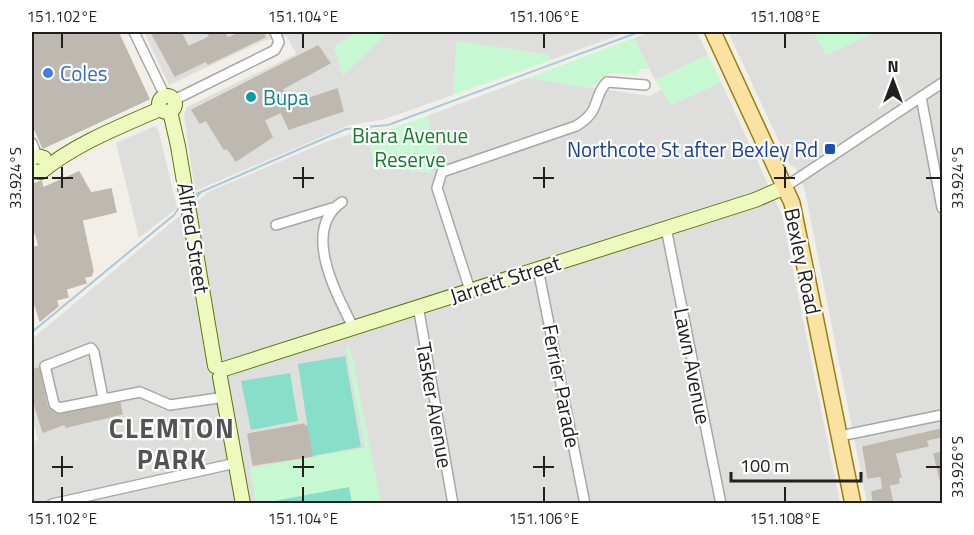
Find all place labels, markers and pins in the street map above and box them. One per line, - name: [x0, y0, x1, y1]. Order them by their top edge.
- place label: Coles: [60, 57, 108, 89]
- marker: Coles: [41, 66, 55, 80]
- place label: Bupa: [263, 81, 309, 113]
- marker: Bupa: [244, 90, 258, 104]
- place label: Northcote St after Bexley Rd: [567, 133, 818, 165]
- marker: Northcote St after Bexley Rd: [823, 142, 837, 156]

